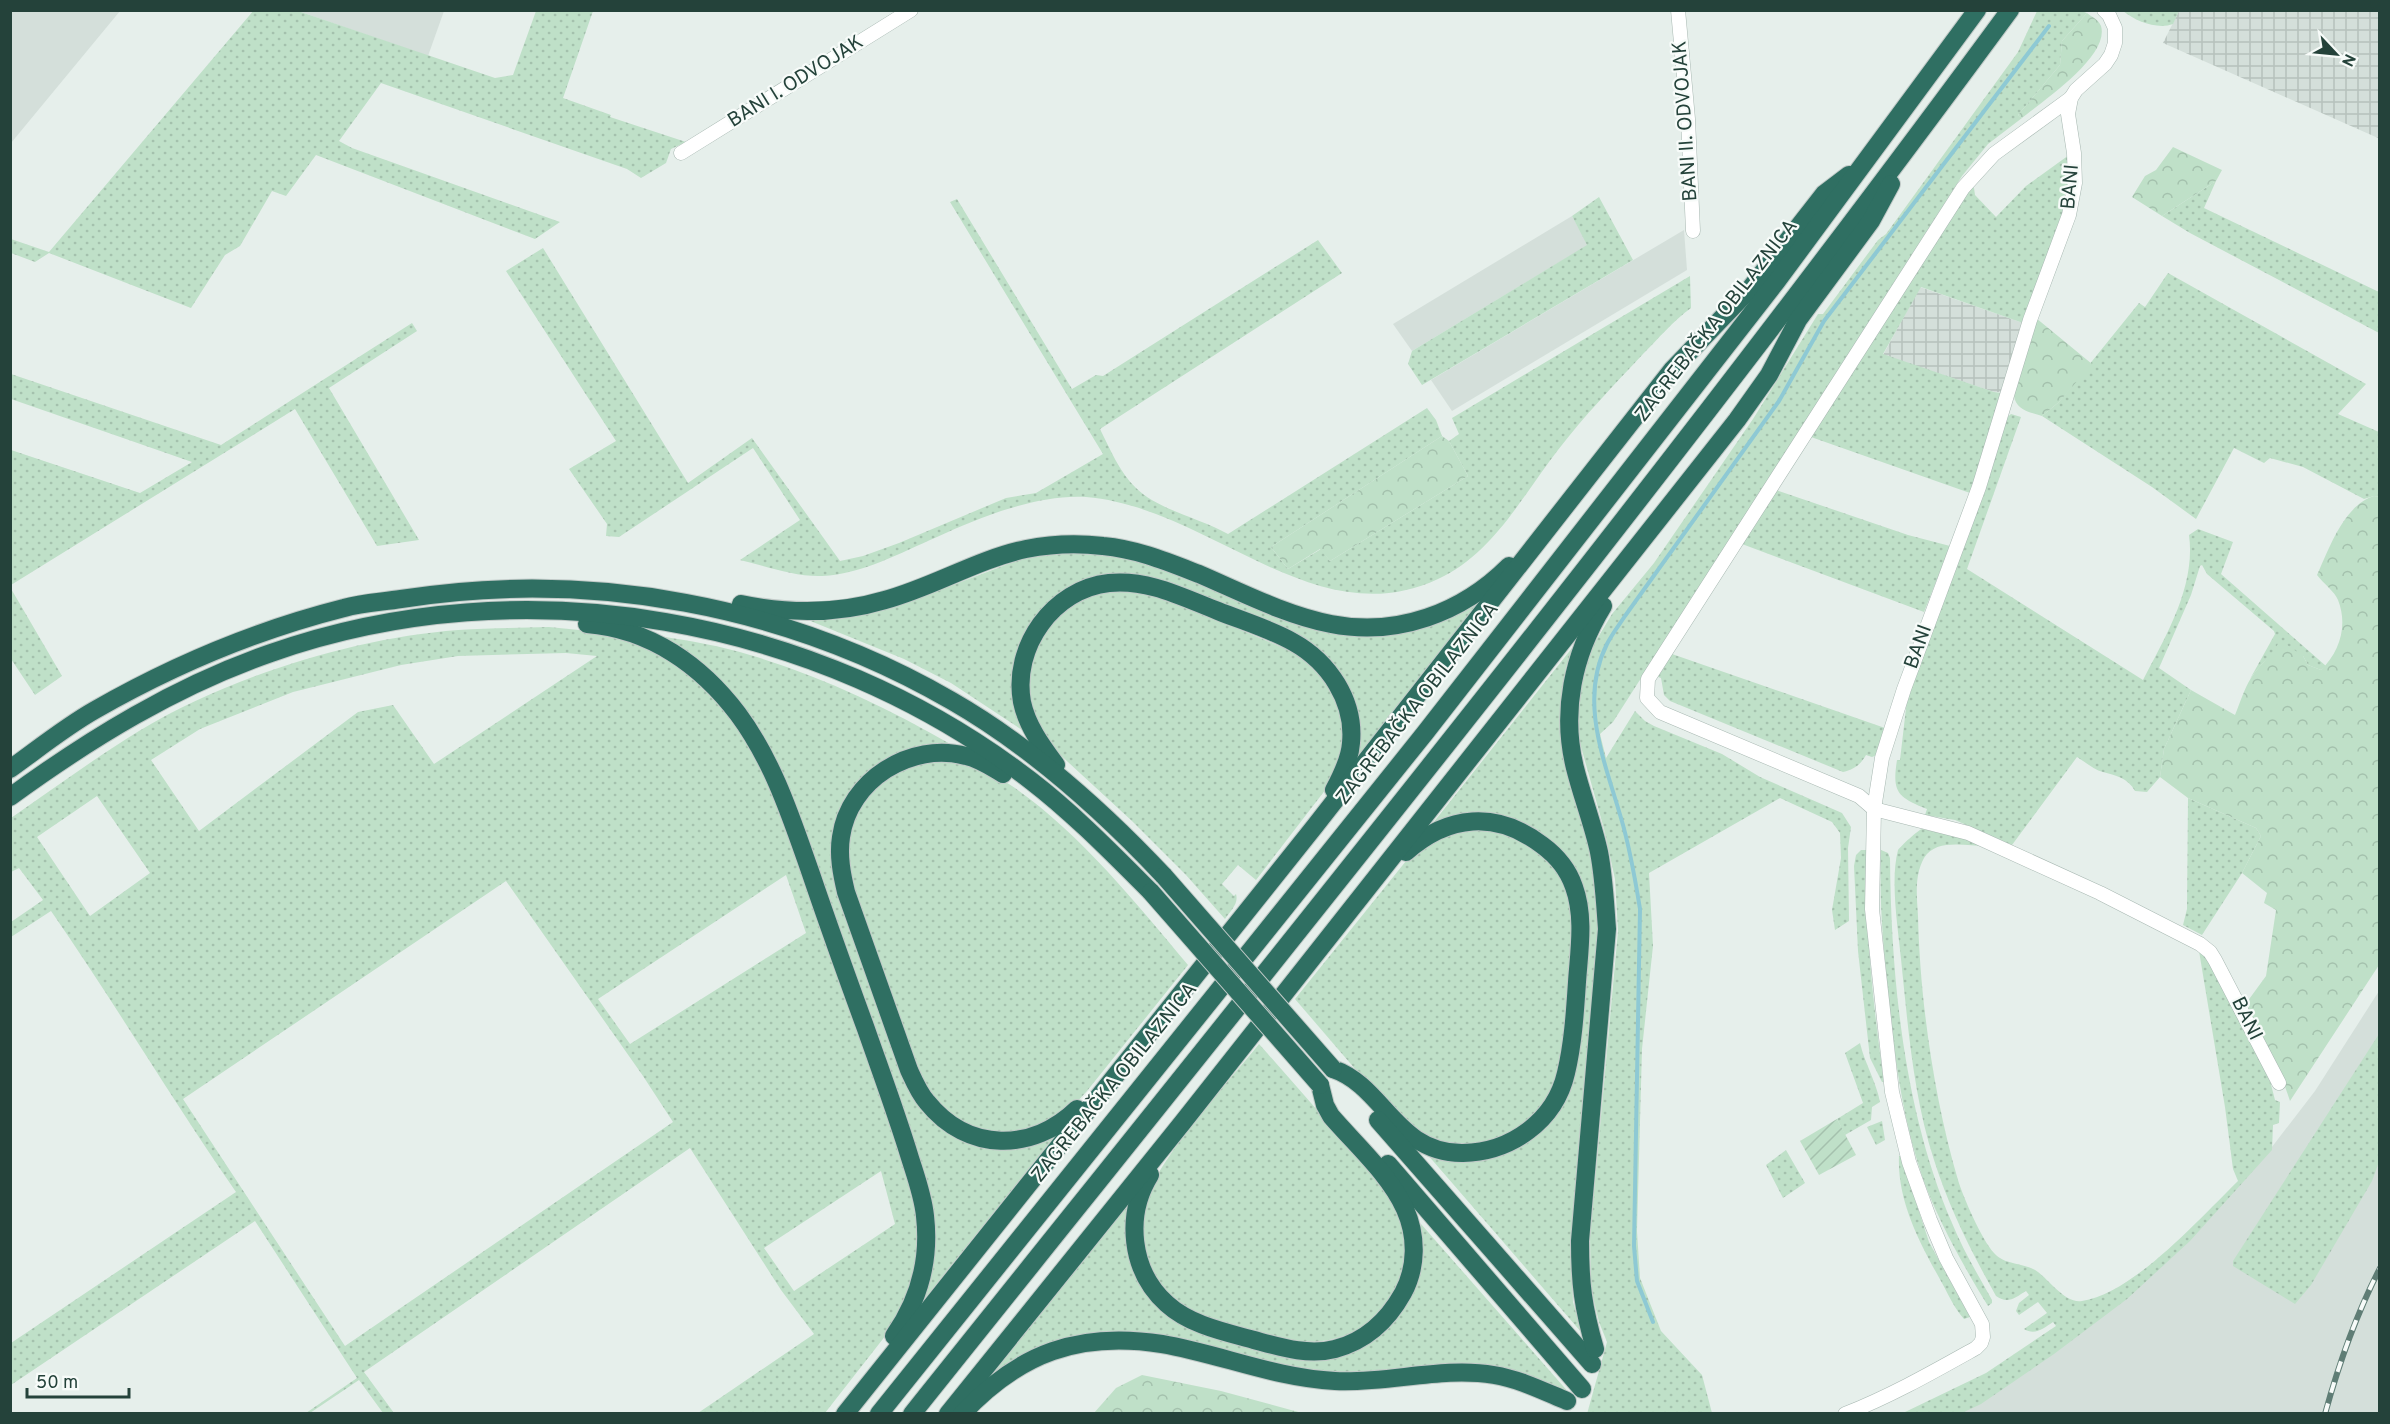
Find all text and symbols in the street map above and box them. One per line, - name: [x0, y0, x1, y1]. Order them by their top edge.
- north arrow: [2306, 24, 2366, 84]
- street label: BANI I. ODVOJAK: [723, 30, 869, 134]
- street label: BANI II. ODVOJAK: [1667, 40, 1705, 202]
- text: N: [2336, 50, 2359, 69]
- street label: BANI: [2056, 163, 2086, 211]
- street label: ZAGREBAČKA OBILAZNICA: [1628, 213, 1804, 428]
- street label: ZAGREBAČKA OBILAZNICA: [1329, 596, 1505, 811]
- street label: BANI: [1899, 621, 1939, 673]
- street label: ZAGREBAČKA OBILAZNICA: [1025, 976, 1204, 1188]
- street label: BANI: [2224, 993, 2268, 1045]
- scale bar: [27, 1361, 129, 1399]
- text: 50 m: [36, 1372, 78, 1395]

